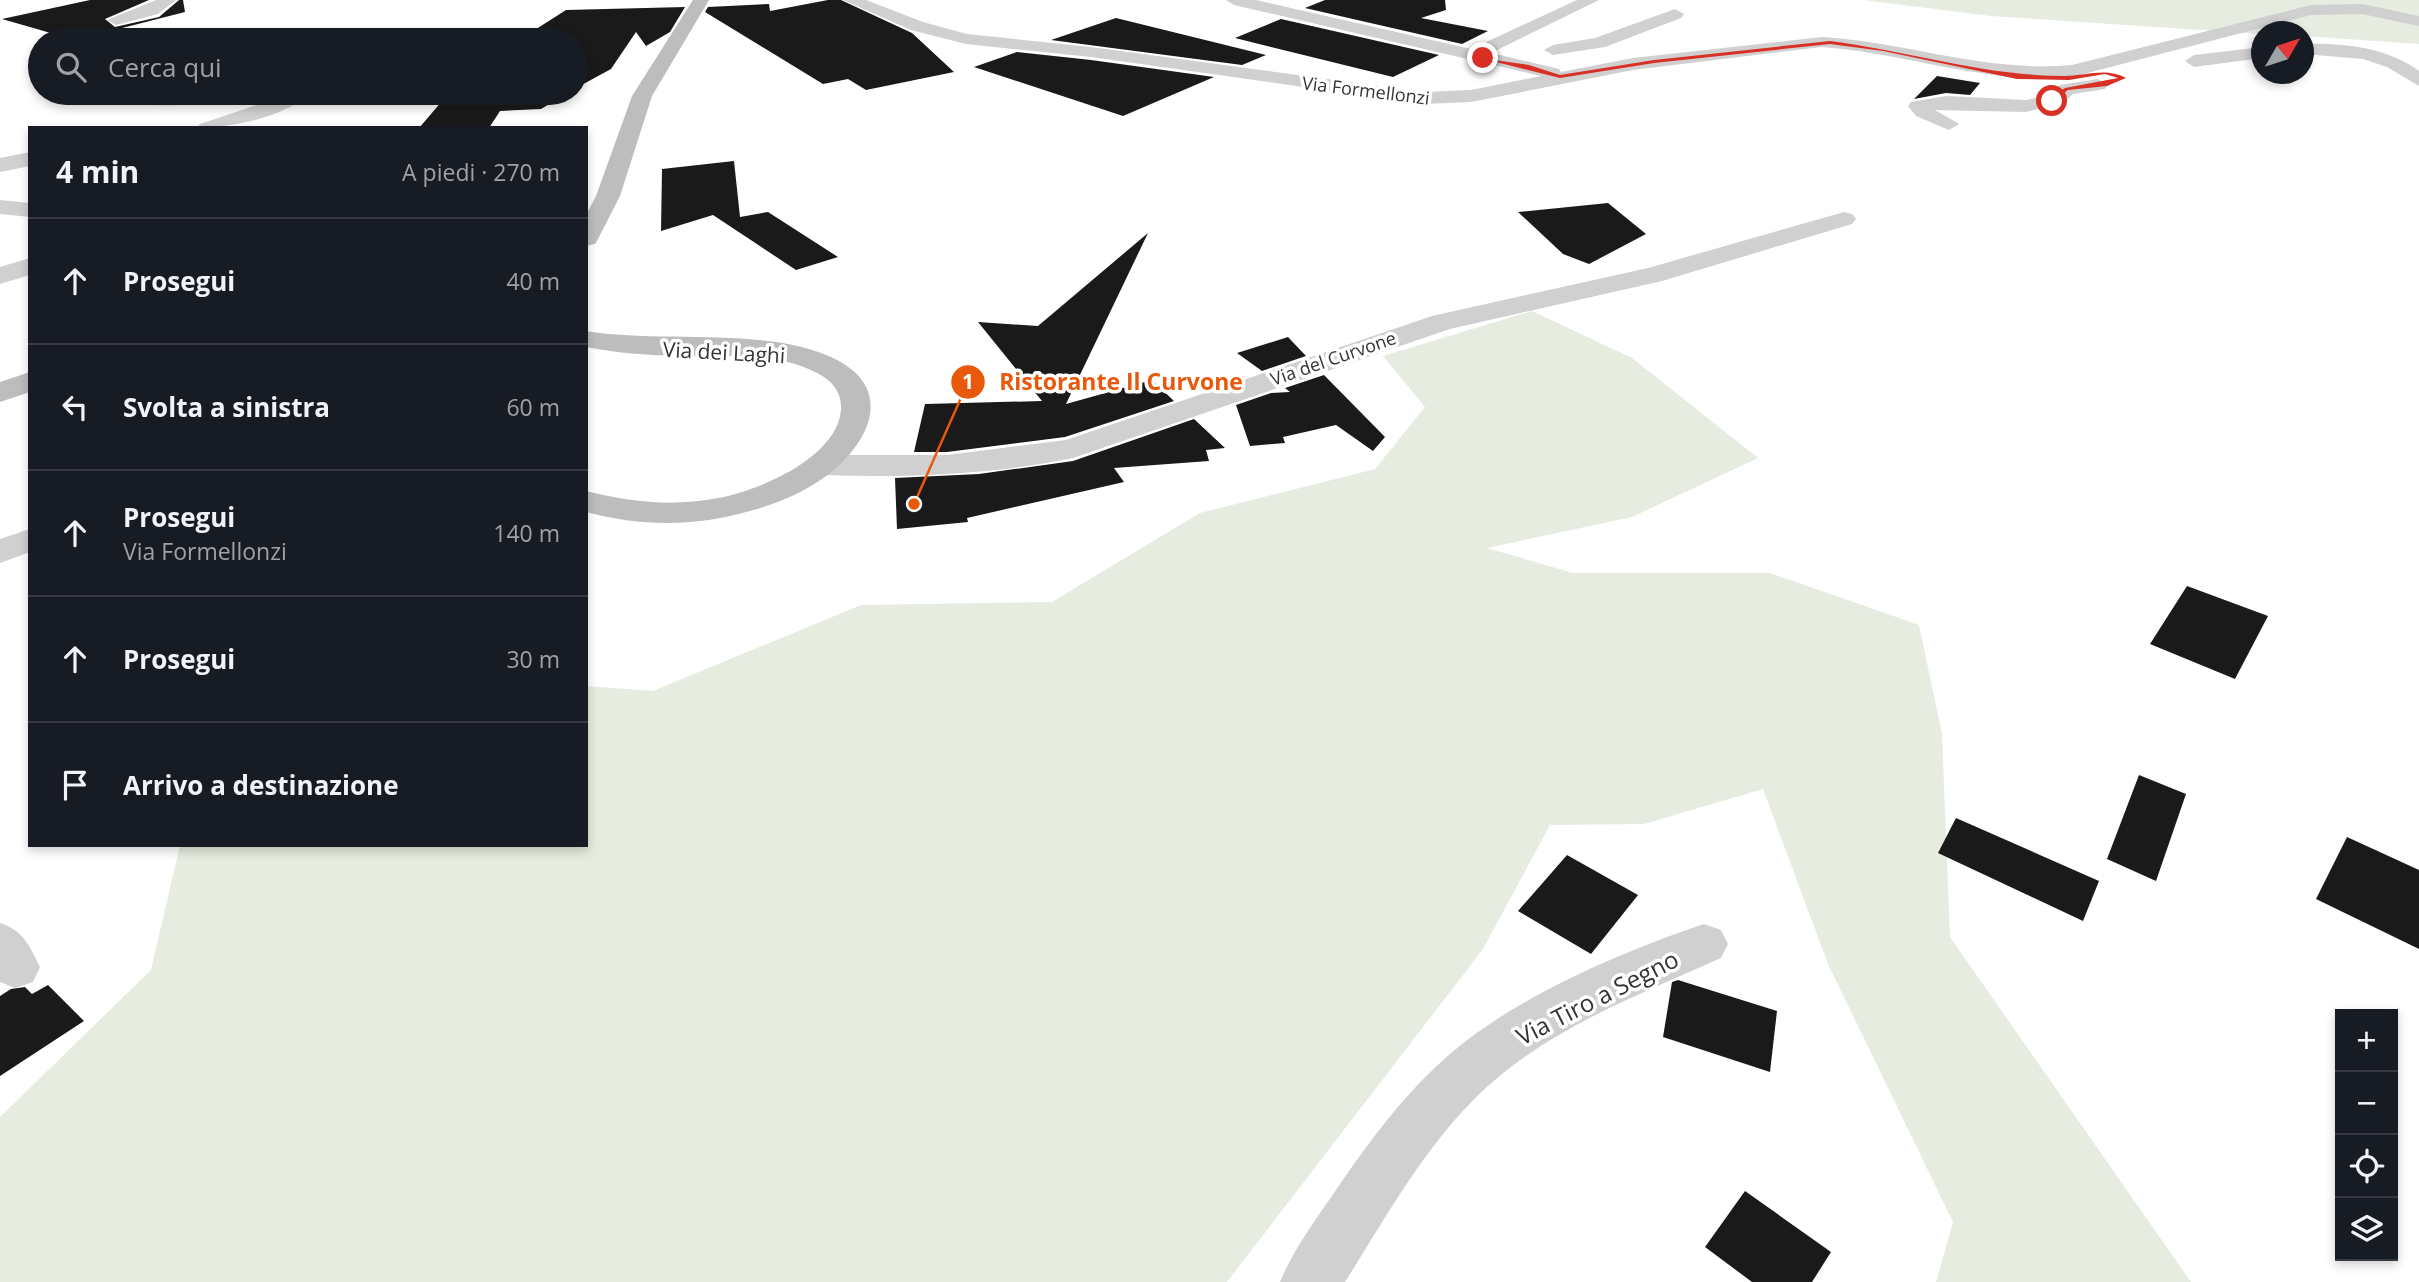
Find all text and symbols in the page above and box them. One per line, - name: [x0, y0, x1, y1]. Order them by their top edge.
- north arrow: [2251, 21, 2314, 84]
- search box: [28, 28, 588, 105]
- route end: [1467, 42, 1498, 73]
- icon: search: [52, 48, 90, 86]
- text: Cerca qui: [108, 49, 222, 85]
- street label: Via Formellonzi: [1301, 70, 1431, 110]
- route start: [2036, 85, 2067, 116]
- text: 4 min: [56, 151, 139, 192]
- text: A piedi · 270 m: [402, 156, 560, 188]
- icon: ahead: [56, 262, 94, 300]
- text: Prosegui: [123, 263, 235, 299]
- text: 40 m: [506, 265, 560, 297]
- street label: Via del Curvone: [1267, 325, 1399, 391]
- street label: Via dei Laghi: [662, 335, 786, 369]
- callout: Ristorante Il Curvone: [951, 360, 1257, 404]
- text: Ristorante Il Curvone: [999, 365, 1243, 397]
- text: 1: [962, 367, 974, 395]
- icon: left: [56, 388, 94, 426]
- text: Svolta a sinistra: [123, 389, 330, 425]
- text: 60 m: [506, 391, 560, 423]
- text: Prosegui: [123, 499, 235, 535]
- icon: ahead: [56, 514, 94, 552]
- text: 140 m: [493, 517, 560, 549]
- text: Via Formellonzi: [123, 535, 287, 567]
- icon: ahead: [56, 640, 94, 678]
- text: Prosegui: [123, 641, 235, 677]
- text: 30 m: [506, 643, 560, 675]
- icon: arrive: [56, 766, 94, 804]
- text: Arrivo a destinazione: [123, 767, 399, 803]
- street label: Via Tiro a Segno: [1510, 942, 1684, 1052]
- map controls: [2335, 1009, 2398, 1261]
- button: +: [2335, 1009, 2398, 1072]
- button: −: [2335, 1072, 2398, 1135]
- button: locate: [2335, 1135, 2398, 1198]
- button: layers: [2335, 1198, 2398, 1261]

